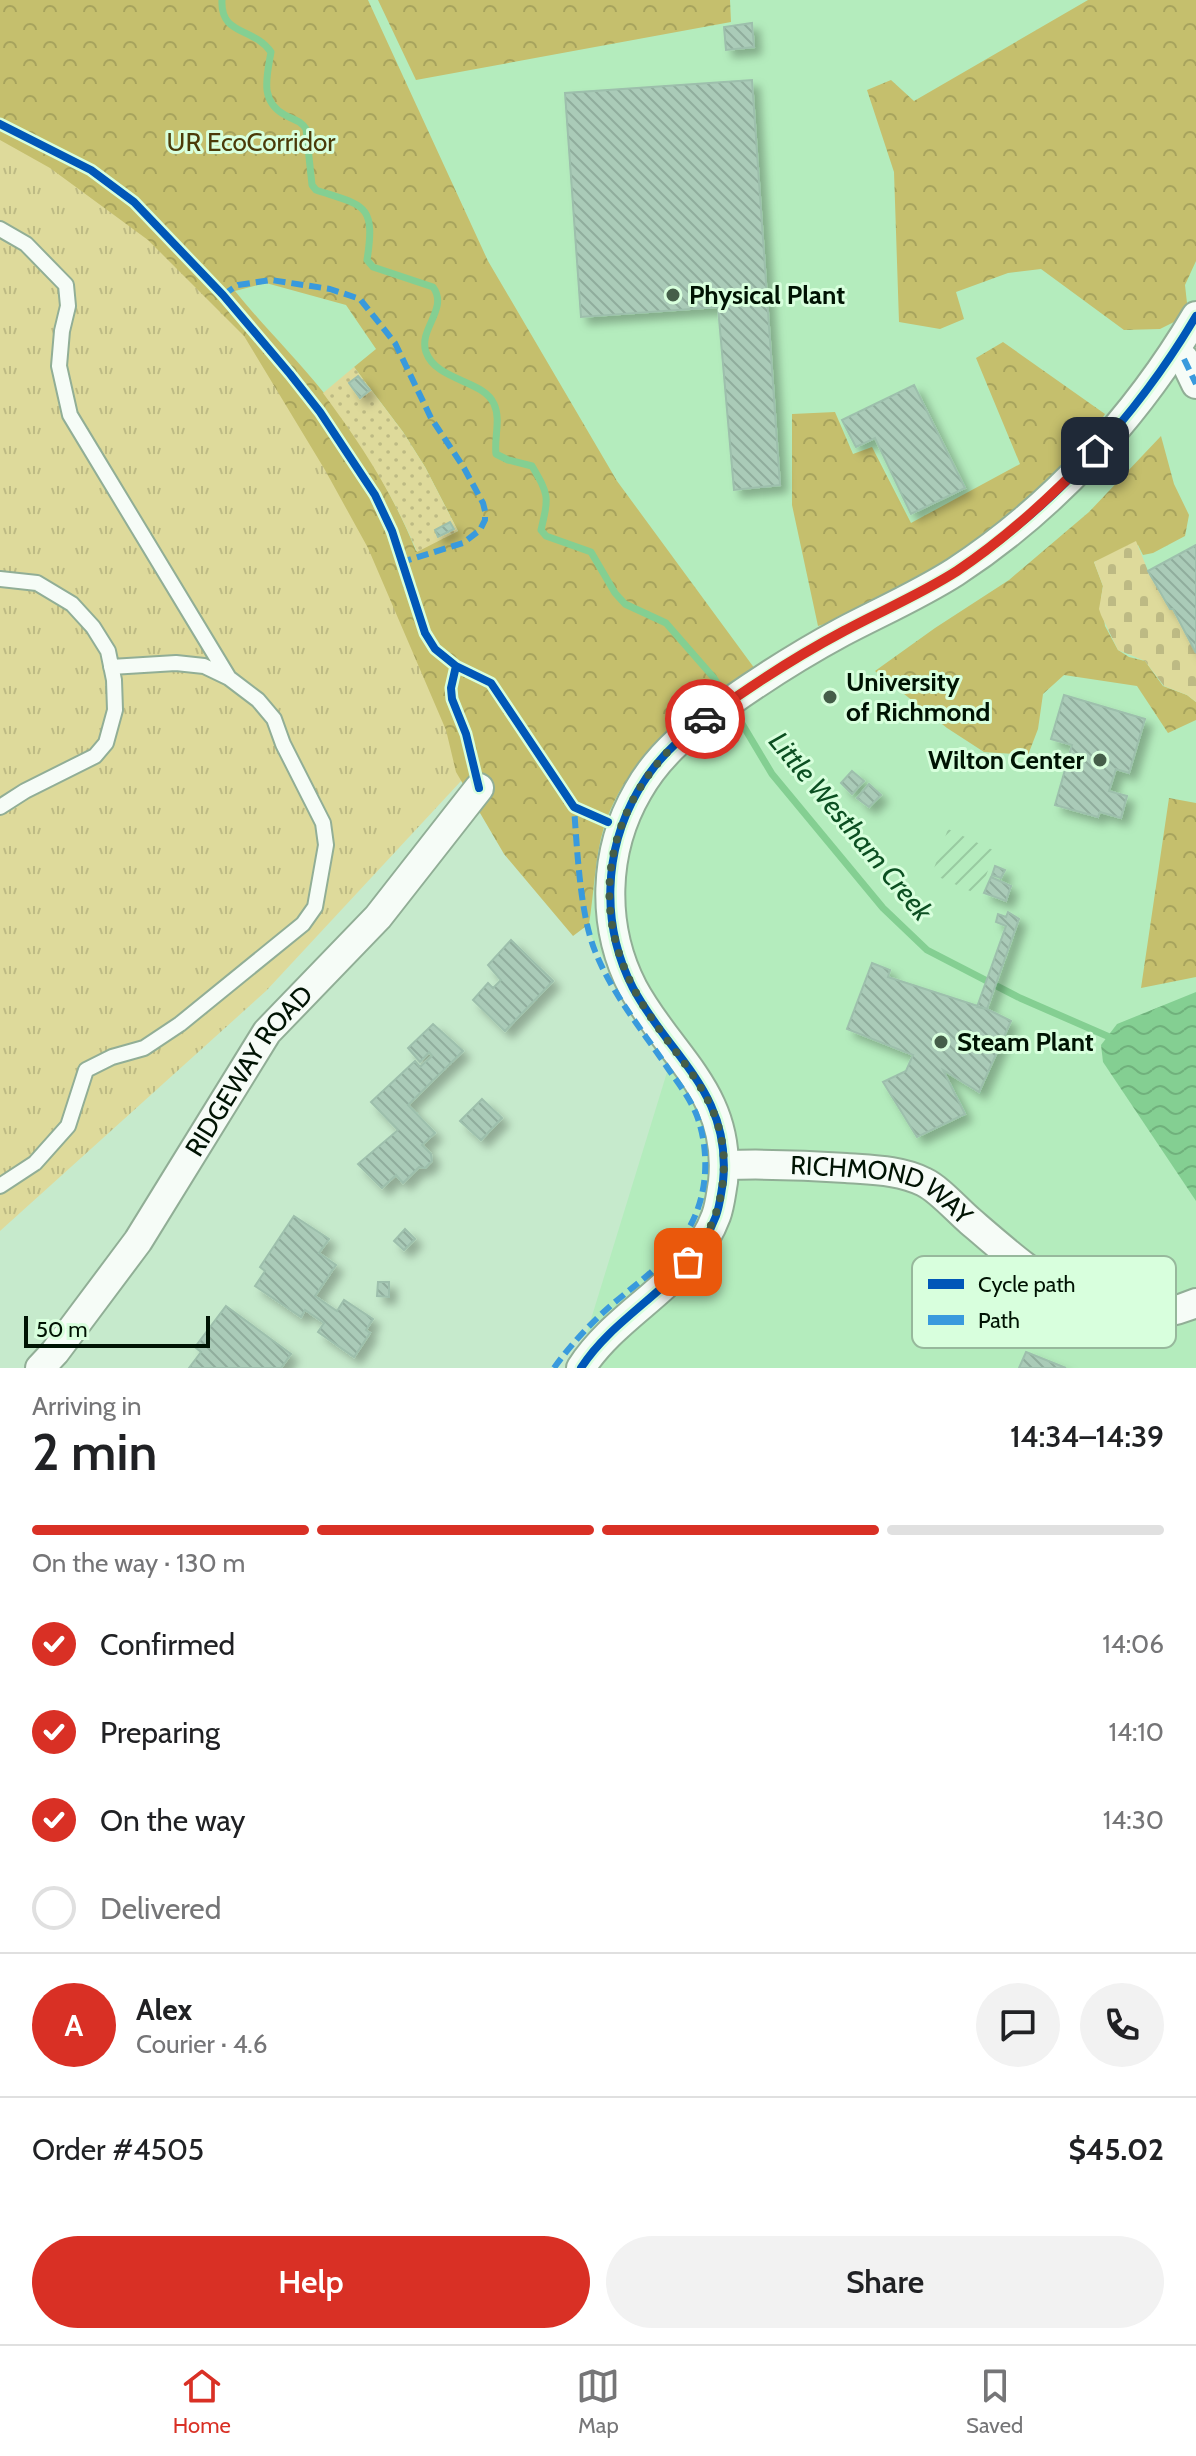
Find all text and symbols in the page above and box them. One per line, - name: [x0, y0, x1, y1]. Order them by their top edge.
- park label: UR EcoCorridor: [167, 126, 336, 158]
- place label: Physical Plant: [689, 279, 845, 311]
- marker: Physical Plant: [664, 286, 682, 304]
- pin: [1061, 417, 1129, 485]
- icon: home: [1073, 429, 1117, 473]
- place label: University of Richmond: [846, 666, 990, 728]
- courier: [665, 679, 745, 759]
- marker: University of Richmond: [821, 688, 839, 706]
- icon: car: [683, 697, 727, 741]
- water label: Little Westham Creek: [762, 725, 941, 928]
- place label: Wilton Center: [928, 744, 1084, 776]
- marker: Wilton Center: [1091, 751, 1109, 769]
- street label: RIDGEWAY ROAD: [178, 979, 319, 1162]
- place label: Steam Plant: [957, 1026, 1094, 1058]
- marker: Steam Plant: [932, 1033, 950, 1051]
- street label: RICHMOND WAY: [790, 1149, 979, 1231]
- pin: [654, 1228, 722, 1296]
- icon: bag: [666, 1240, 710, 1284]
- legend: [912, 1256, 1176, 1348]
- text: Cycle path: [978, 1271, 1076, 1298]
- text: Path: [978, 1307, 1020, 1334]
- scale bar: [24, 1312, 210, 1348]
- text: 50 m: [36, 1316, 88, 1343]
- text: Arriving in: [32, 1390, 142, 1422]
- text: 14:34–14:39: [1010, 1418, 1164, 1455]
- text: 2 min: [32, 1420, 157, 1483]
- text: On the way · 130 m: [32, 1547, 245, 1579]
- icon: check: [32, 1622, 76, 1666]
- text: Confirmed: [100, 1626, 235, 1663]
- text: 14:06: [1102, 1628, 1164, 1660]
- icon: check: [32, 1710, 76, 1754]
- text: Preparing: [100, 1714, 220, 1751]
- text: 14:10: [1108, 1716, 1164, 1748]
- icon: check: [32, 1798, 76, 1842]
- text: On the way: [100, 1802, 245, 1839]
- text: 14:30: [1103, 1804, 1164, 1836]
- text: Delivered: [100, 1890, 221, 1927]
- button: chat: [976, 1983, 1060, 2067]
- button: phone: [1080, 1983, 1164, 2067]
- text: Alex: [136, 1991, 192, 2028]
- text: A: [65, 2007, 83, 2044]
- text: Courier · 4.6: [136, 2028, 268, 2060]
- text: Order #4505: [32, 2131, 204, 2168]
- text: $45.02: [1068, 2131, 1164, 2168]
- button: Help: [32, 2236, 590, 2328]
- button: Share: [606, 2236, 1164, 2328]
- tab: Home: [173, 2364, 231, 2439]
- tab: Map: [576, 2364, 620, 2439]
- tab: Saved: [966, 2364, 1023, 2439]

